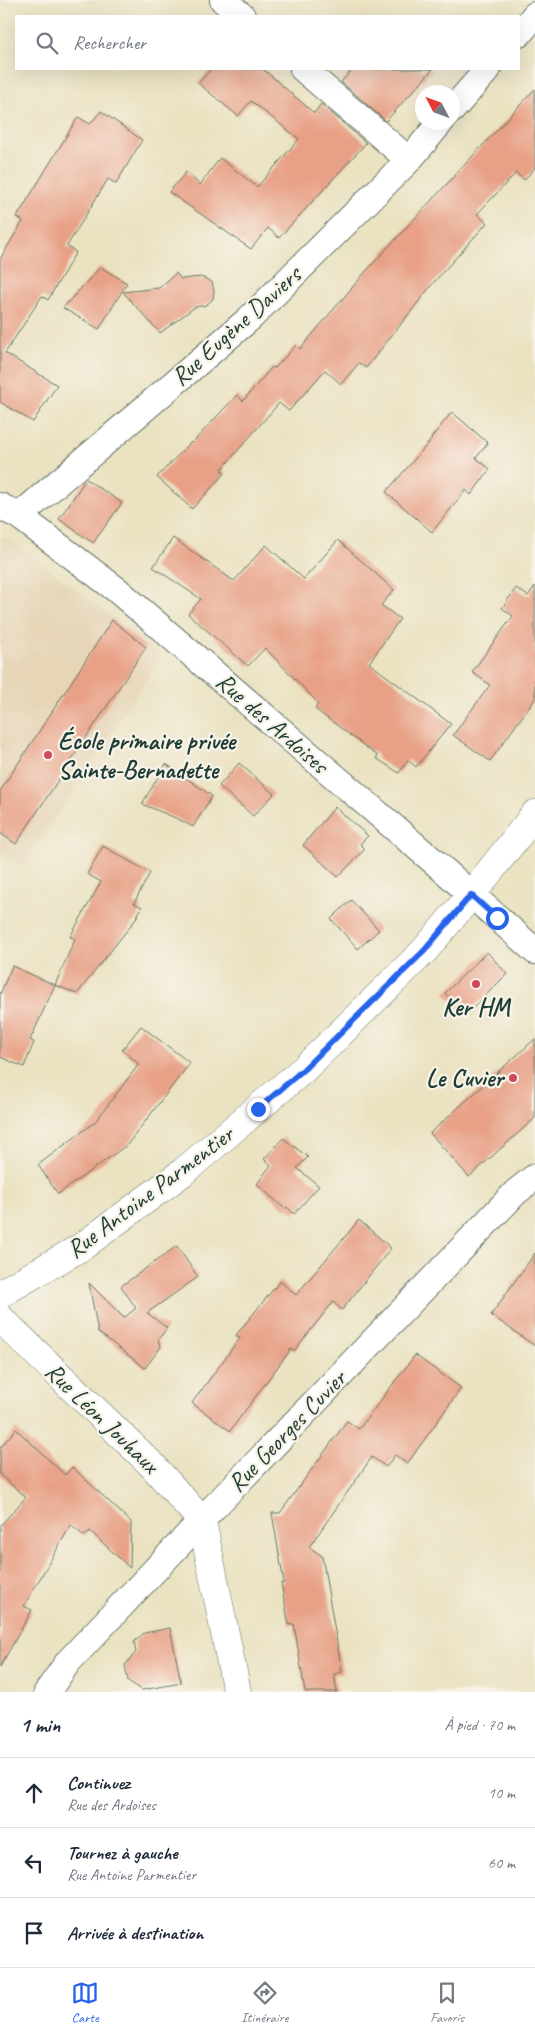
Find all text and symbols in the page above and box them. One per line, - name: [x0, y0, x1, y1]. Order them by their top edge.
- search box: [15, 15, 520, 70]
- icon: search: [33, 29, 61, 57]
- text: Rechercher: [73, 31, 146, 55]
- north arrow: [415, 85, 460, 130]
- street label: Rue Eugène Daviers: [164, 258, 310, 393]
- street label: Rue des Ardoises: [209, 665, 337, 782]
- place label: École primaire privée Sainte-Bernadette: [58, 725, 238, 786]
- marker: École primaire privée Sainte-Bernadette: [42, 749, 54, 761]
- route start: [486, 907, 509, 930]
- marker: Ker HM: [470, 978, 482, 990]
- place label: Ker HM: [442, 991, 512, 1023]
- place label: Le Cuvier: [426, 1062, 506, 1094]
- marker: Le Cuvier: [507, 1072, 519, 1084]
- route end: [247, 1098, 270, 1121]
- street label: Rue Antoine Parmentier: [60, 1117, 242, 1265]
- street label: Rue Léon Jouhaux: [38, 1355, 168, 1482]
- street label: Rue Georges Cuvier: [221, 1362, 355, 1499]
- text: 1 min: [20, 1712, 60, 1738]
- text: À pied · 70 m: [445, 1715, 515, 1735]
- text: Continuez: [67, 1771, 130, 1795]
- icon: ahead: [20, 1779, 48, 1807]
- text: 10 m: [488, 1783, 515, 1803]
- text: Rue des Ardoises: [67, 1795, 156, 1815]
- text: Tournez à gauche: [67, 1841, 178, 1865]
- icon: left: [20, 1849, 48, 1877]
- text: 60 m: [488, 1853, 515, 1873]
- text: Rue Antoine Parmentier: [67, 1865, 196, 1885]
- icon: arrive: [20, 1919, 48, 1947]
- text: Arrivée à destination: [67, 1921, 203, 1945]
- tab: Carte: [71, 1979, 99, 2026]
- tab: Itinéraire: [241, 1979, 288, 2026]
- tab: Favoris: [430, 1979, 464, 2026]

